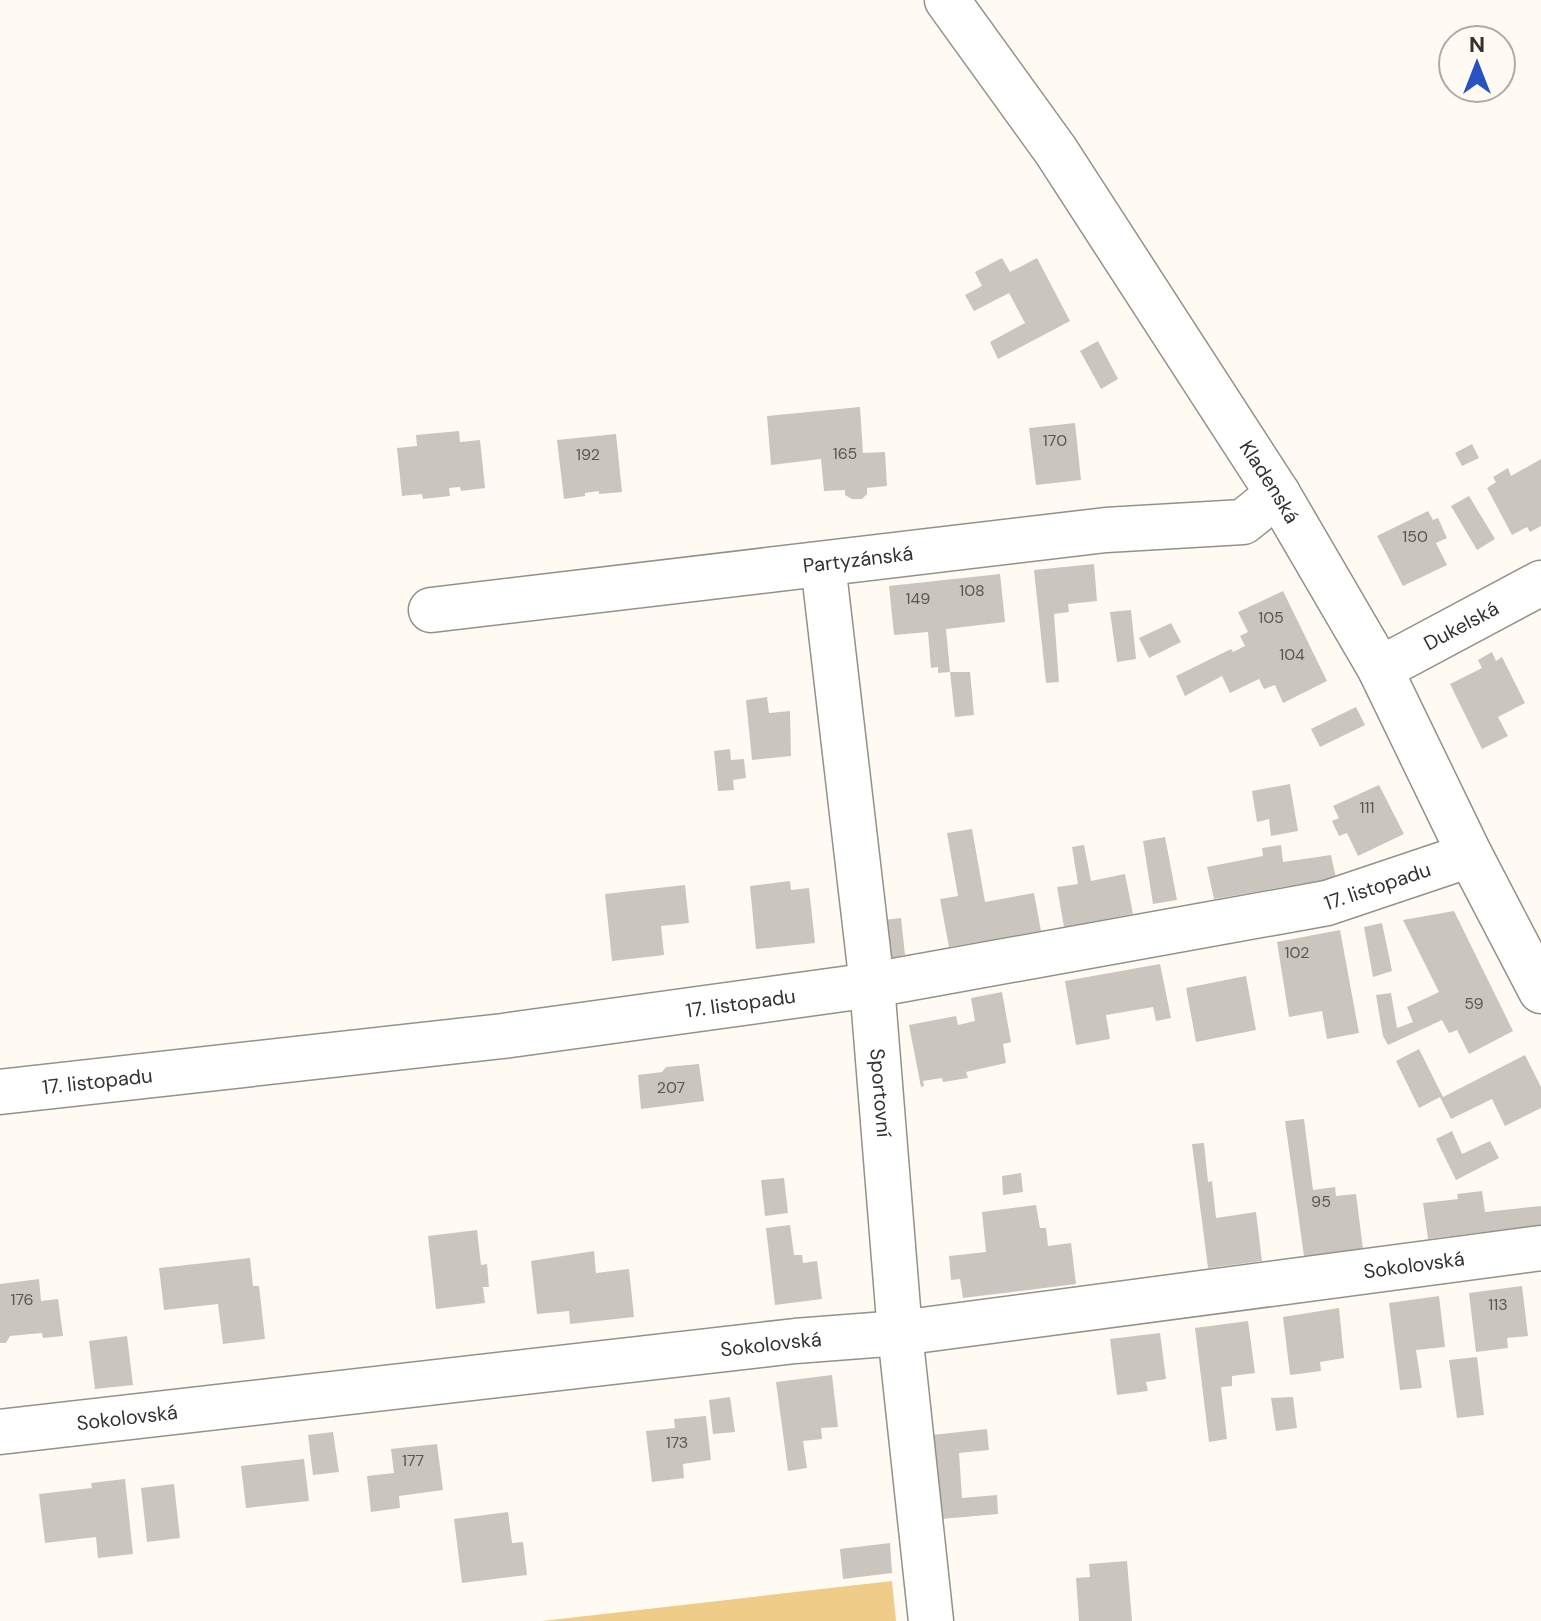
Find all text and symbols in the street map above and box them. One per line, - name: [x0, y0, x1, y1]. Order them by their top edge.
- north arrow: [1437, 24, 1517, 104]
- text: N: [1469, 30, 1485, 59]
- house number: 170: [1043, 430, 1067, 451]
- street label: Kladenská: [1234, 435, 1305, 528]
- house number: 165: [833, 443, 857, 464]
- house number: 192: [576, 444, 600, 465]
- house number: 150: [1402, 526, 1428, 547]
- street label: Partyzánská: [801, 540, 915, 579]
- house number: 108: [959, 580, 985, 601]
- house number: 149: [906, 588, 930, 609]
- street label: Dukelská: [1419, 595, 1503, 656]
- house number: 105: [1258, 607, 1284, 628]
- house number: 104: [1279, 644, 1305, 665]
- house number: 111: [1360, 797, 1374, 818]
- street label: 17. listopadu: [1321, 856, 1434, 916]
- house number: 102: [1285, 942, 1310, 963]
- street label: 17. listopadu: [684, 983, 797, 1024]
- house number: 59: [1464, 993, 1484, 1014]
- street label: Sportovní: [864, 1047, 897, 1139]
- street label: 17. listopadu: [41, 1062, 154, 1100]
- house number: 207: [657, 1077, 685, 1098]
- house number: 95: [1311, 1191, 1331, 1212]
- street label: Sokolovská: [1362, 1245, 1466, 1284]
- house number: 176: [10, 1289, 34, 1310]
- house number: 113: [1488, 1294, 1508, 1315]
- street label: Sokolovská: [719, 1326, 822, 1362]
- street label: Sokolovská: [75, 1399, 179, 1436]
- house number: 173: [666, 1432, 688, 1453]
- house number: 177: [402, 1450, 424, 1471]

